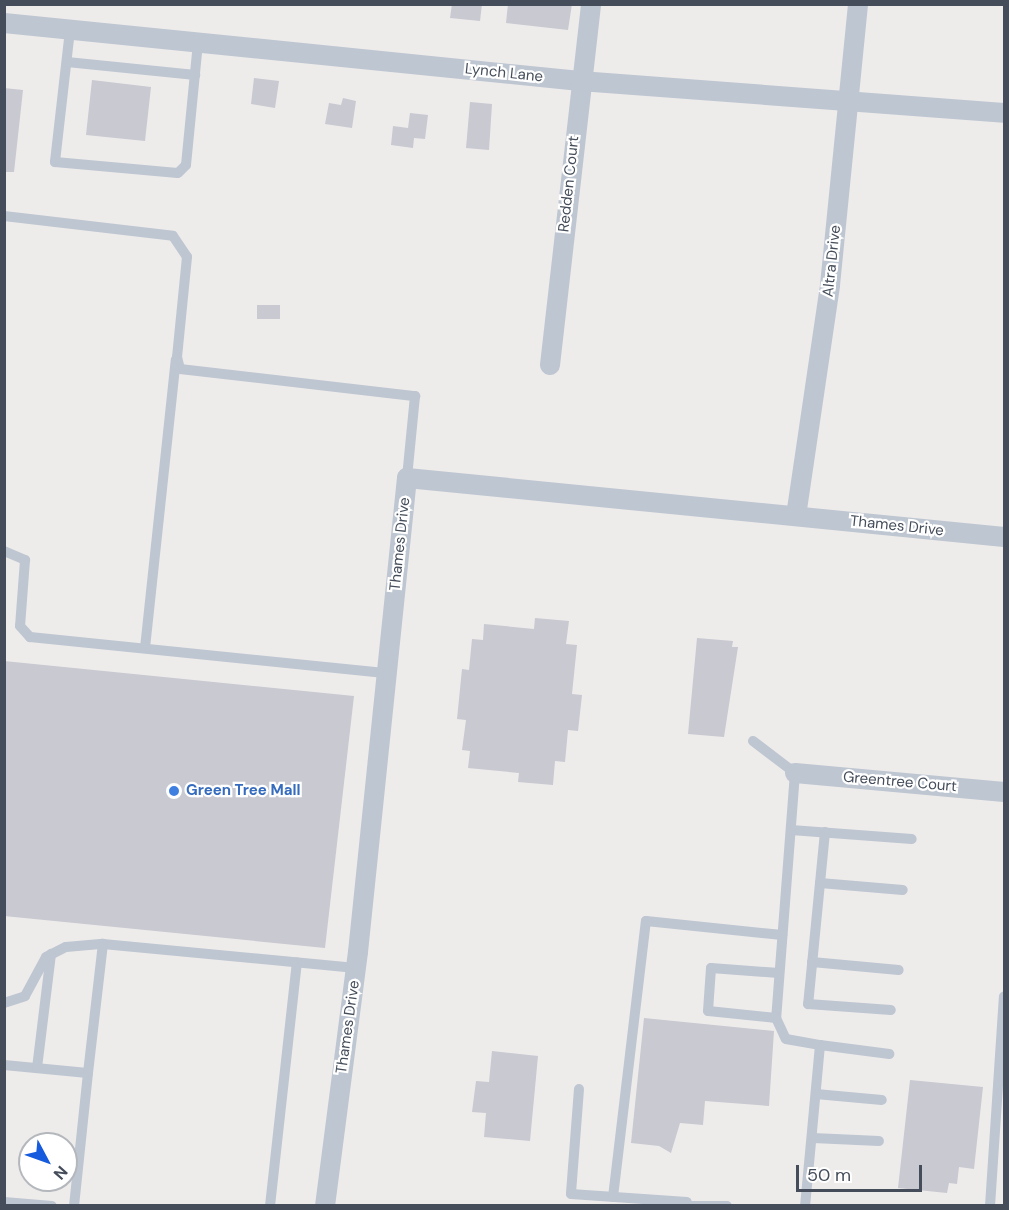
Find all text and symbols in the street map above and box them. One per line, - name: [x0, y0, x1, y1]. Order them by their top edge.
- street label: Lynch Lane: [464, 60, 544, 86]
- street label: Redden Court: [555, 135, 583, 233]
- street label: Altra Drive: [819, 224, 845, 298]
- street label: Thames Drive: [386, 496, 414, 592]
- street label: Thames Drive: [849, 512, 945, 540]
- street label: Greentree Court: [842, 768, 958, 796]
- place label: Green Tree Mall: [186, 782, 300, 800]
- marker: Green Tree Mall: [167, 784, 181, 798]
- street label: Thames Drive: [333, 979, 363, 1075]
- north arrow: [18, 1132, 78, 1192]
- scale bar: [799, 1153, 925, 1191]
- text: N: [49, 1162, 72, 1184]
- text: 50 m: [807, 1163, 851, 1187]

